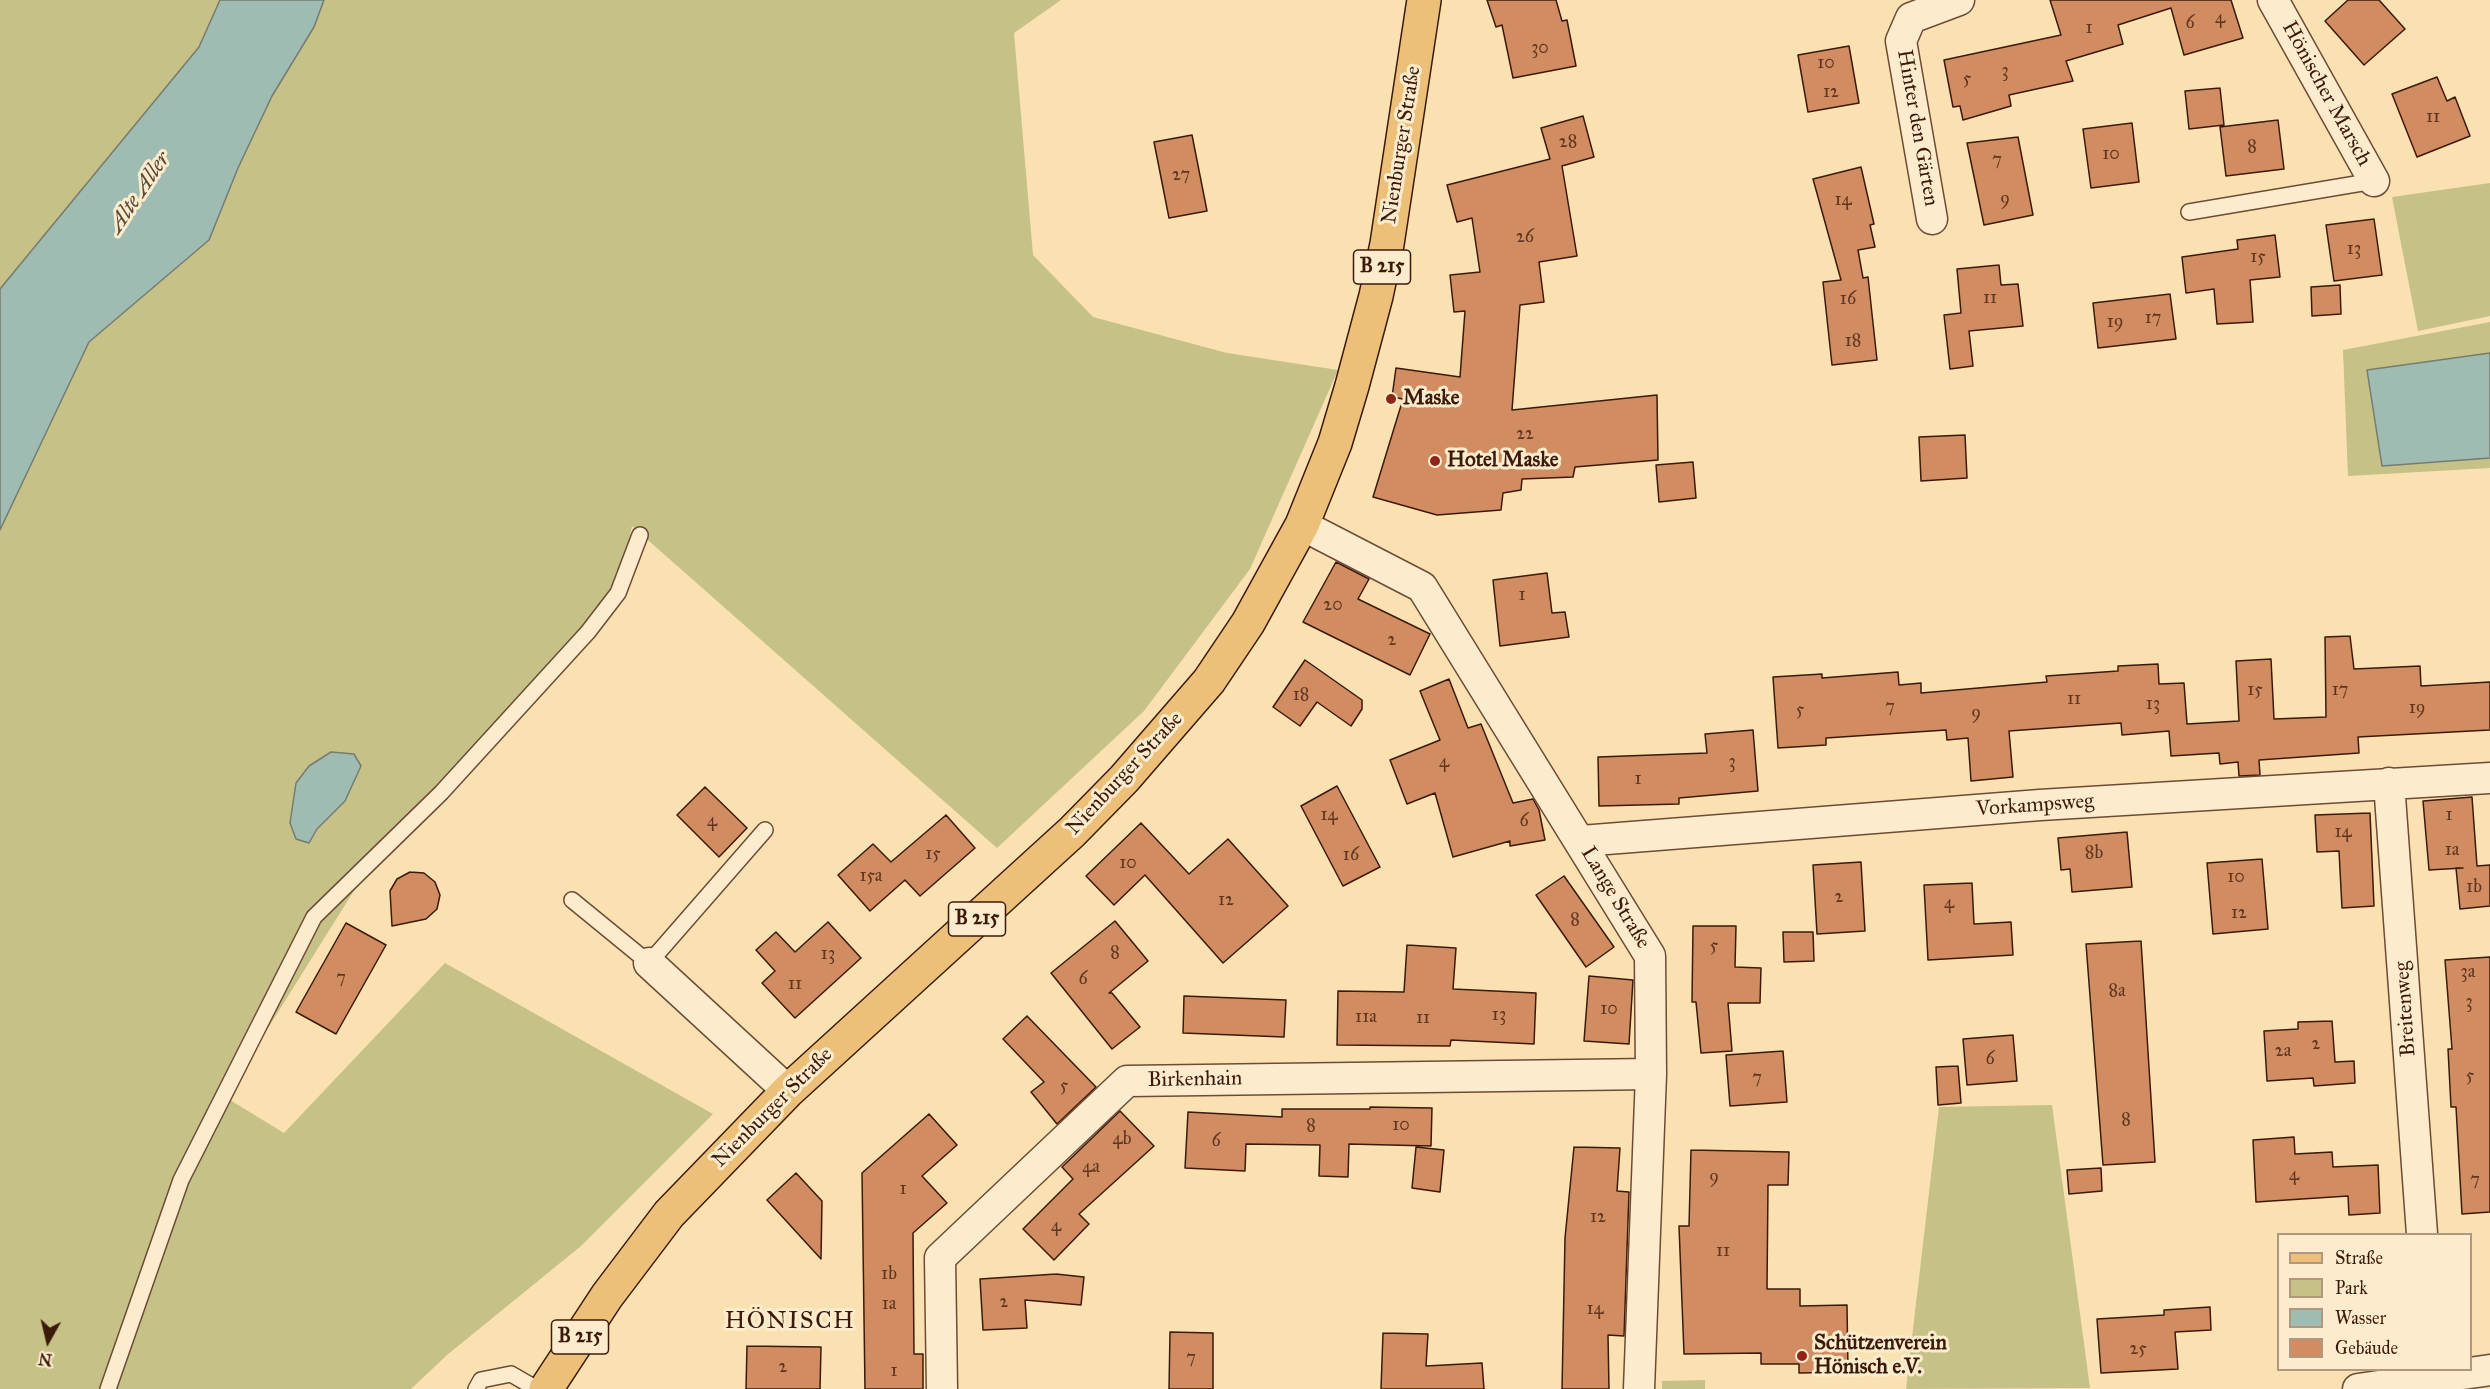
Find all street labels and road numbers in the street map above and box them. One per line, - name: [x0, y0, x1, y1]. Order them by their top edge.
- street label: Hönischer Marsch: [2276, 17, 2376, 171]
- street label: Hinter den Gärten: [1891, 48, 1943, 208]
- street label: Nienburger Straße: [1377, 64, 1427, 226]
- road number: B 215: [1354, 250, 1410, 284]
- street label: Nienburger Straße: [1061, 707, 1189, 841]
- street label: Vorkampsweg: [1975, 789, 2095, 823]
- street label: Lange Straße: [1575, 842, 1655, 954]
- road number: B 215: [948, 902, 1006, 936]
- street label: Breitenweg: [2390, 961, 2422, 1057]
- street label: Nienburger Straße: [708, 1043, 838, 1173]
- street label: Birkenhain: [1147, 1067, 1243, 1093]
- road number: B 215: [552, 1320, 608, 1354]

